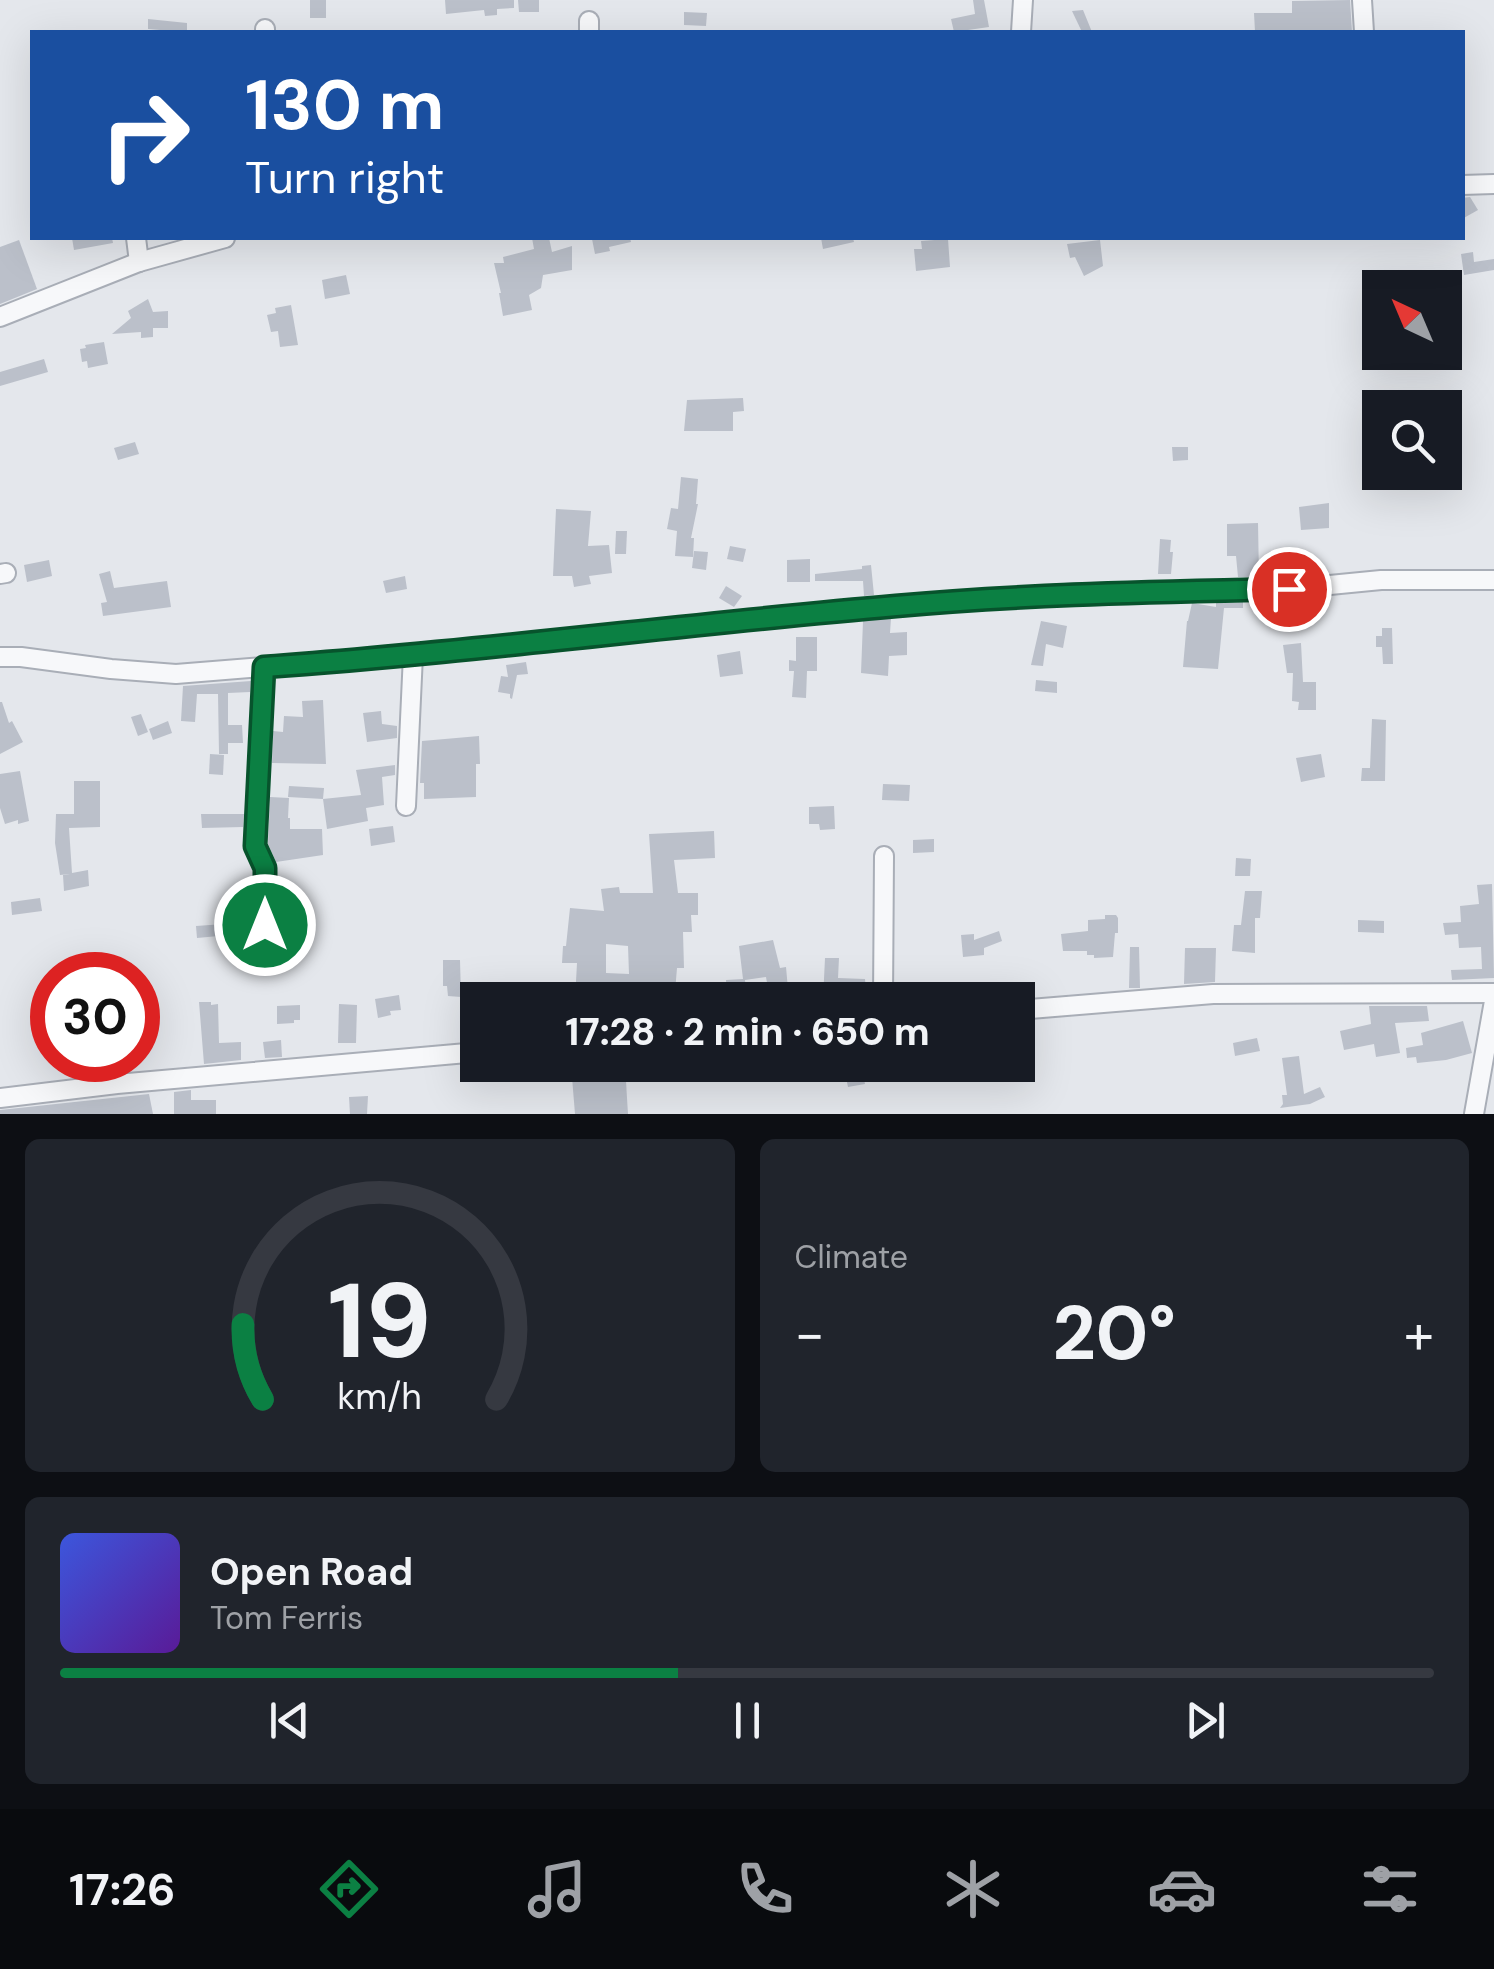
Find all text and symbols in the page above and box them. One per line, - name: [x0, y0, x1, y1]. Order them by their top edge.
- text: 130 m: [245, 60, 444, 151]
- icon: right: [80, 70, 210, 200]
- text: Turn right: [245, 148, 444, 207]
- north arrow: [1362, 270, 1462, 370]
- map controls: [1362, 270, 1462, 490]
- button: search: [1362, 390, 1462, 490]
- pin: [1247, 547, 1332, 632]
- icon: arrive: [1262, 562, 1317, 617]
- position arrow: [213, 873, 317, 977]
- speed limit sign: 30: [30, 952, 160, 1082]
- text: 17:28 · 2 min · 650 m: [565, 1007, 930, 1057]
- text: Climate: [795, 1236, 908, 1278]
- text: 19: [328, 1254, 432, 1389]
- text: 20°: [1053, 1285, 1176, 1382]
- text: −: [795, 1298, 825, 1370]
- text: +: [1404, 1298, 1434, 1370]
- text: km/h: [338, 1374, 422, 1420]
- text: Open Road: [210, 1547, 413, 1597]
- text: Tom Ferris: [210, 1597, 363, 1639]
- icon: previous: [262, 1693, 317, 1748]
- icon: pause: [720, 1693, 775, 1748]
- icon: next: [1178, 1693, 1233, 1748]
- icon: directions: [314, 1854, 384, 1924]
- icon: music: [522, 1854, 592, 1924]
- icon: phone: [730, 1854, 800, 1924]
- icon: climate: [938, 1854, 1008, 1924]
- icon: car: [1147, 1854, 1217, 1924]
- icon: filters: [1355, 1854, 1425, 1924]
- text: 17:26: [69, 1860, 176, 1919]

